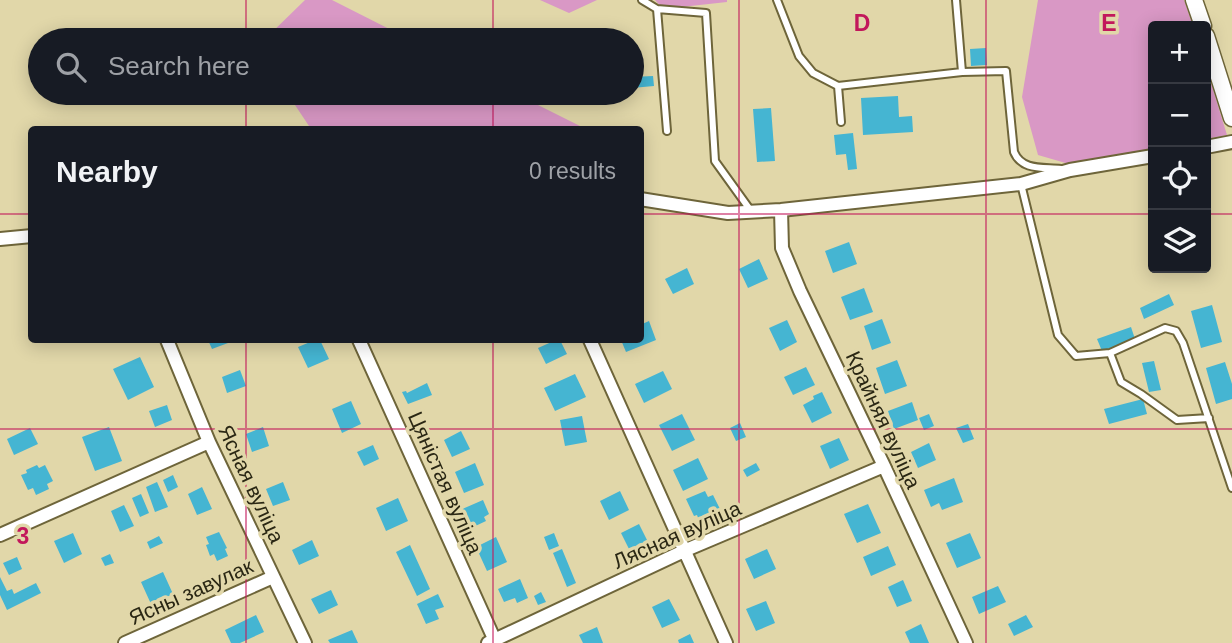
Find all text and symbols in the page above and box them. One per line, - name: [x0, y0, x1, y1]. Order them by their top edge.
- text: D: [854, 10, 870, 36]
- text: E: [1101, 10, 1117, 36]
- map controls: [1148, 21, 1211, 273]
- button: +: [1148, 21, 1211, 84]
- search box: [28, 28, 644, 105]
- icon: search: [52, 48, 90, 86]
- text: Search here: [108, 51, 250, 81]
- button: −: [1148, 84, 1211, 147]
- button: locate: [1148, 147, 1211, 210]
- text: Nearby: [56, 155, 158, 188]
- text: 0 results: [529, 158, 616, 184]
- button: layers: [1148, 210, 1211, 273]
- street label: Крайняя вуліца: [842, 347, 925, 492]
- street label: Цяністая вуліца: [404, 408, 487, 558]
- street label: Ясная вуліца: [214, 421, 289, 547]
- street label: Лясная вуліца: [609, 496, 745, 573]
- text: 3: [17, 523, 29, 549]
- street label: Ясны завулак: [125, 554, 257, 629]

